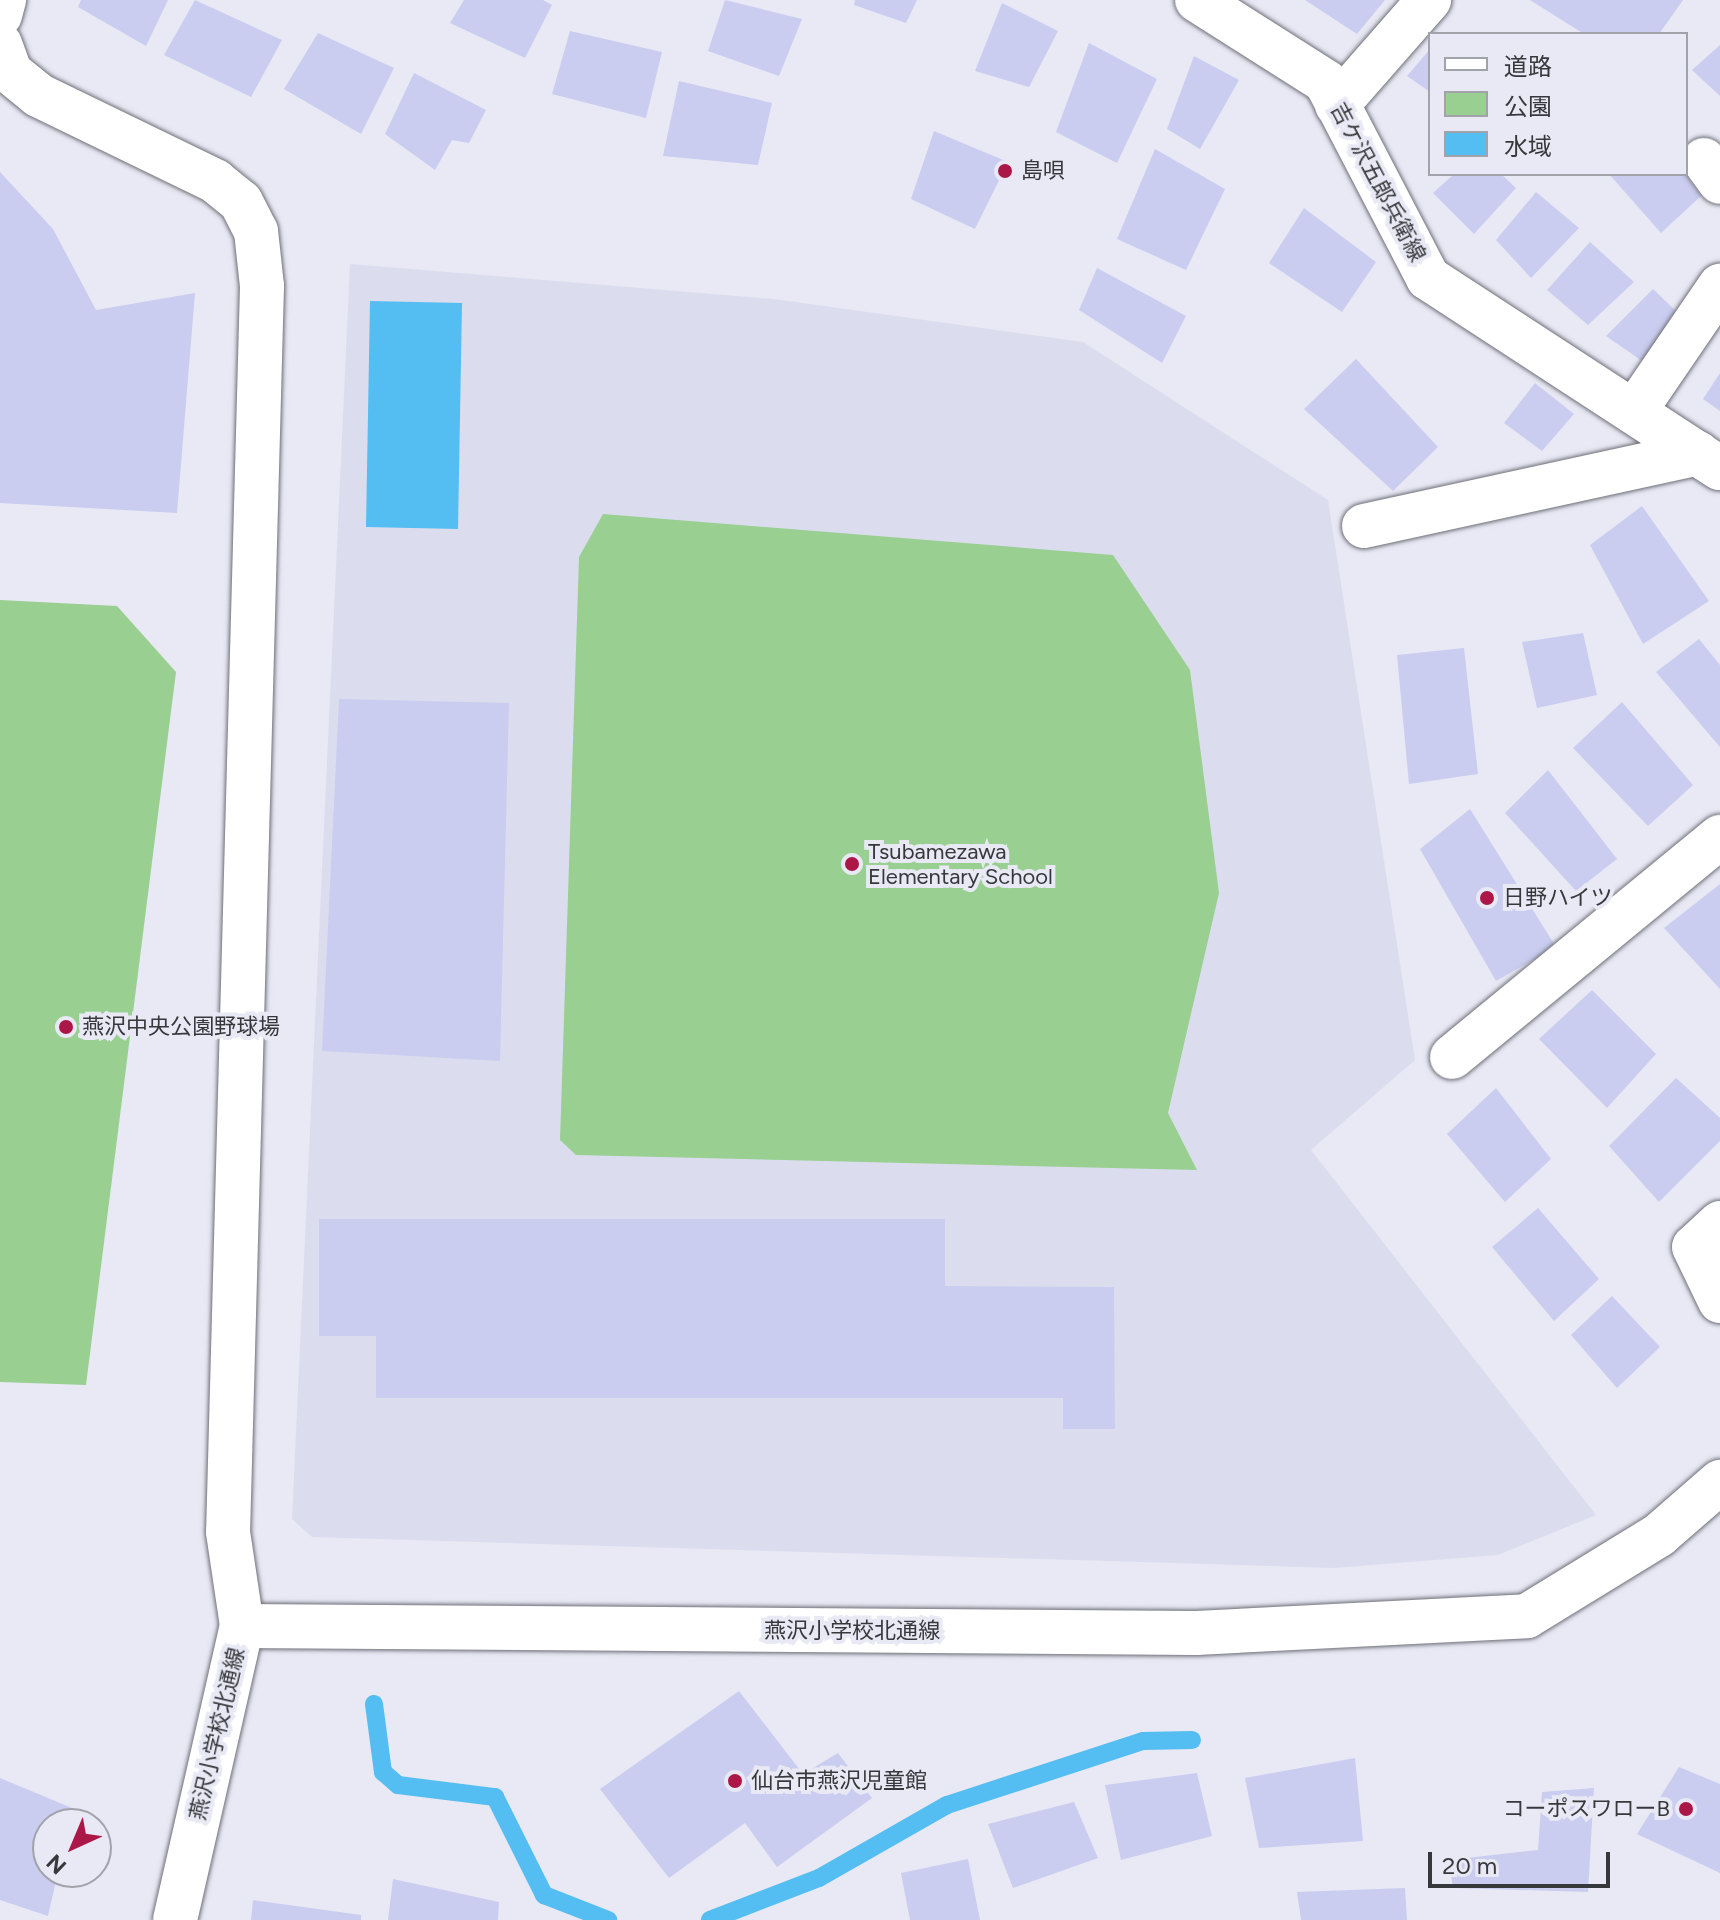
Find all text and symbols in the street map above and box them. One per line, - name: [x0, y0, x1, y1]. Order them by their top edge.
- legend: [1428, 32, 1688, 176]
- text: 道路: [1504, 52, 1552, 81]
- text: 公園: [1504, 92, 1552, 121]
- street label: 吉ケ沢五郎兵衛線: [1325, 98, 1431, 266]
- text: 水域: [1504, 132, 1552, 161]
- place label: 島唄: [1021, 158, 1065, 184]
- marker: 島唄: [996, 162, 1014, 180]
- place label: Tsubamezawa Elementary School: [868, 838, 1053, 890]
- marker: Tsubamezawa Elementary School: [843, 855, 861, 873]
- place label: 日野ハイツ: [1503, 885, 1613, 911]
- marker: 日野ハイツ: [1478, 889, 1496, 907]
- place label: 燕沢中央公園野球場: [82, 1014, 280, 1040]
- marker: 燕沢中央公園野球場: [57, 1018, 75, 1036]
- street label: 燕沢小学校北通線: [764, 1618, 940, 1644]
- street label: 燕沢小学校北通線: [184, 1645, 250, 1823]
- place label: 仙台市燕沢児童館: [751, 1768, 927, 1794]
- marker: 仙台市燕沢児童館: [726, 1772, 744, 1790]
- place label: コーポスワローB: [1503, 1796, 1670, 1822]
- marker: コーポスワローB: [1677, 1800, 1695, 1818]
- north arrow: [32, 1808, 112, 1888]
- scale bar: [1432, 1836, 1614, 1886]
- text: N: [41, 1849, 72, 1880]
- text: 20 m: [1442, 1851, 1497, 1880]

